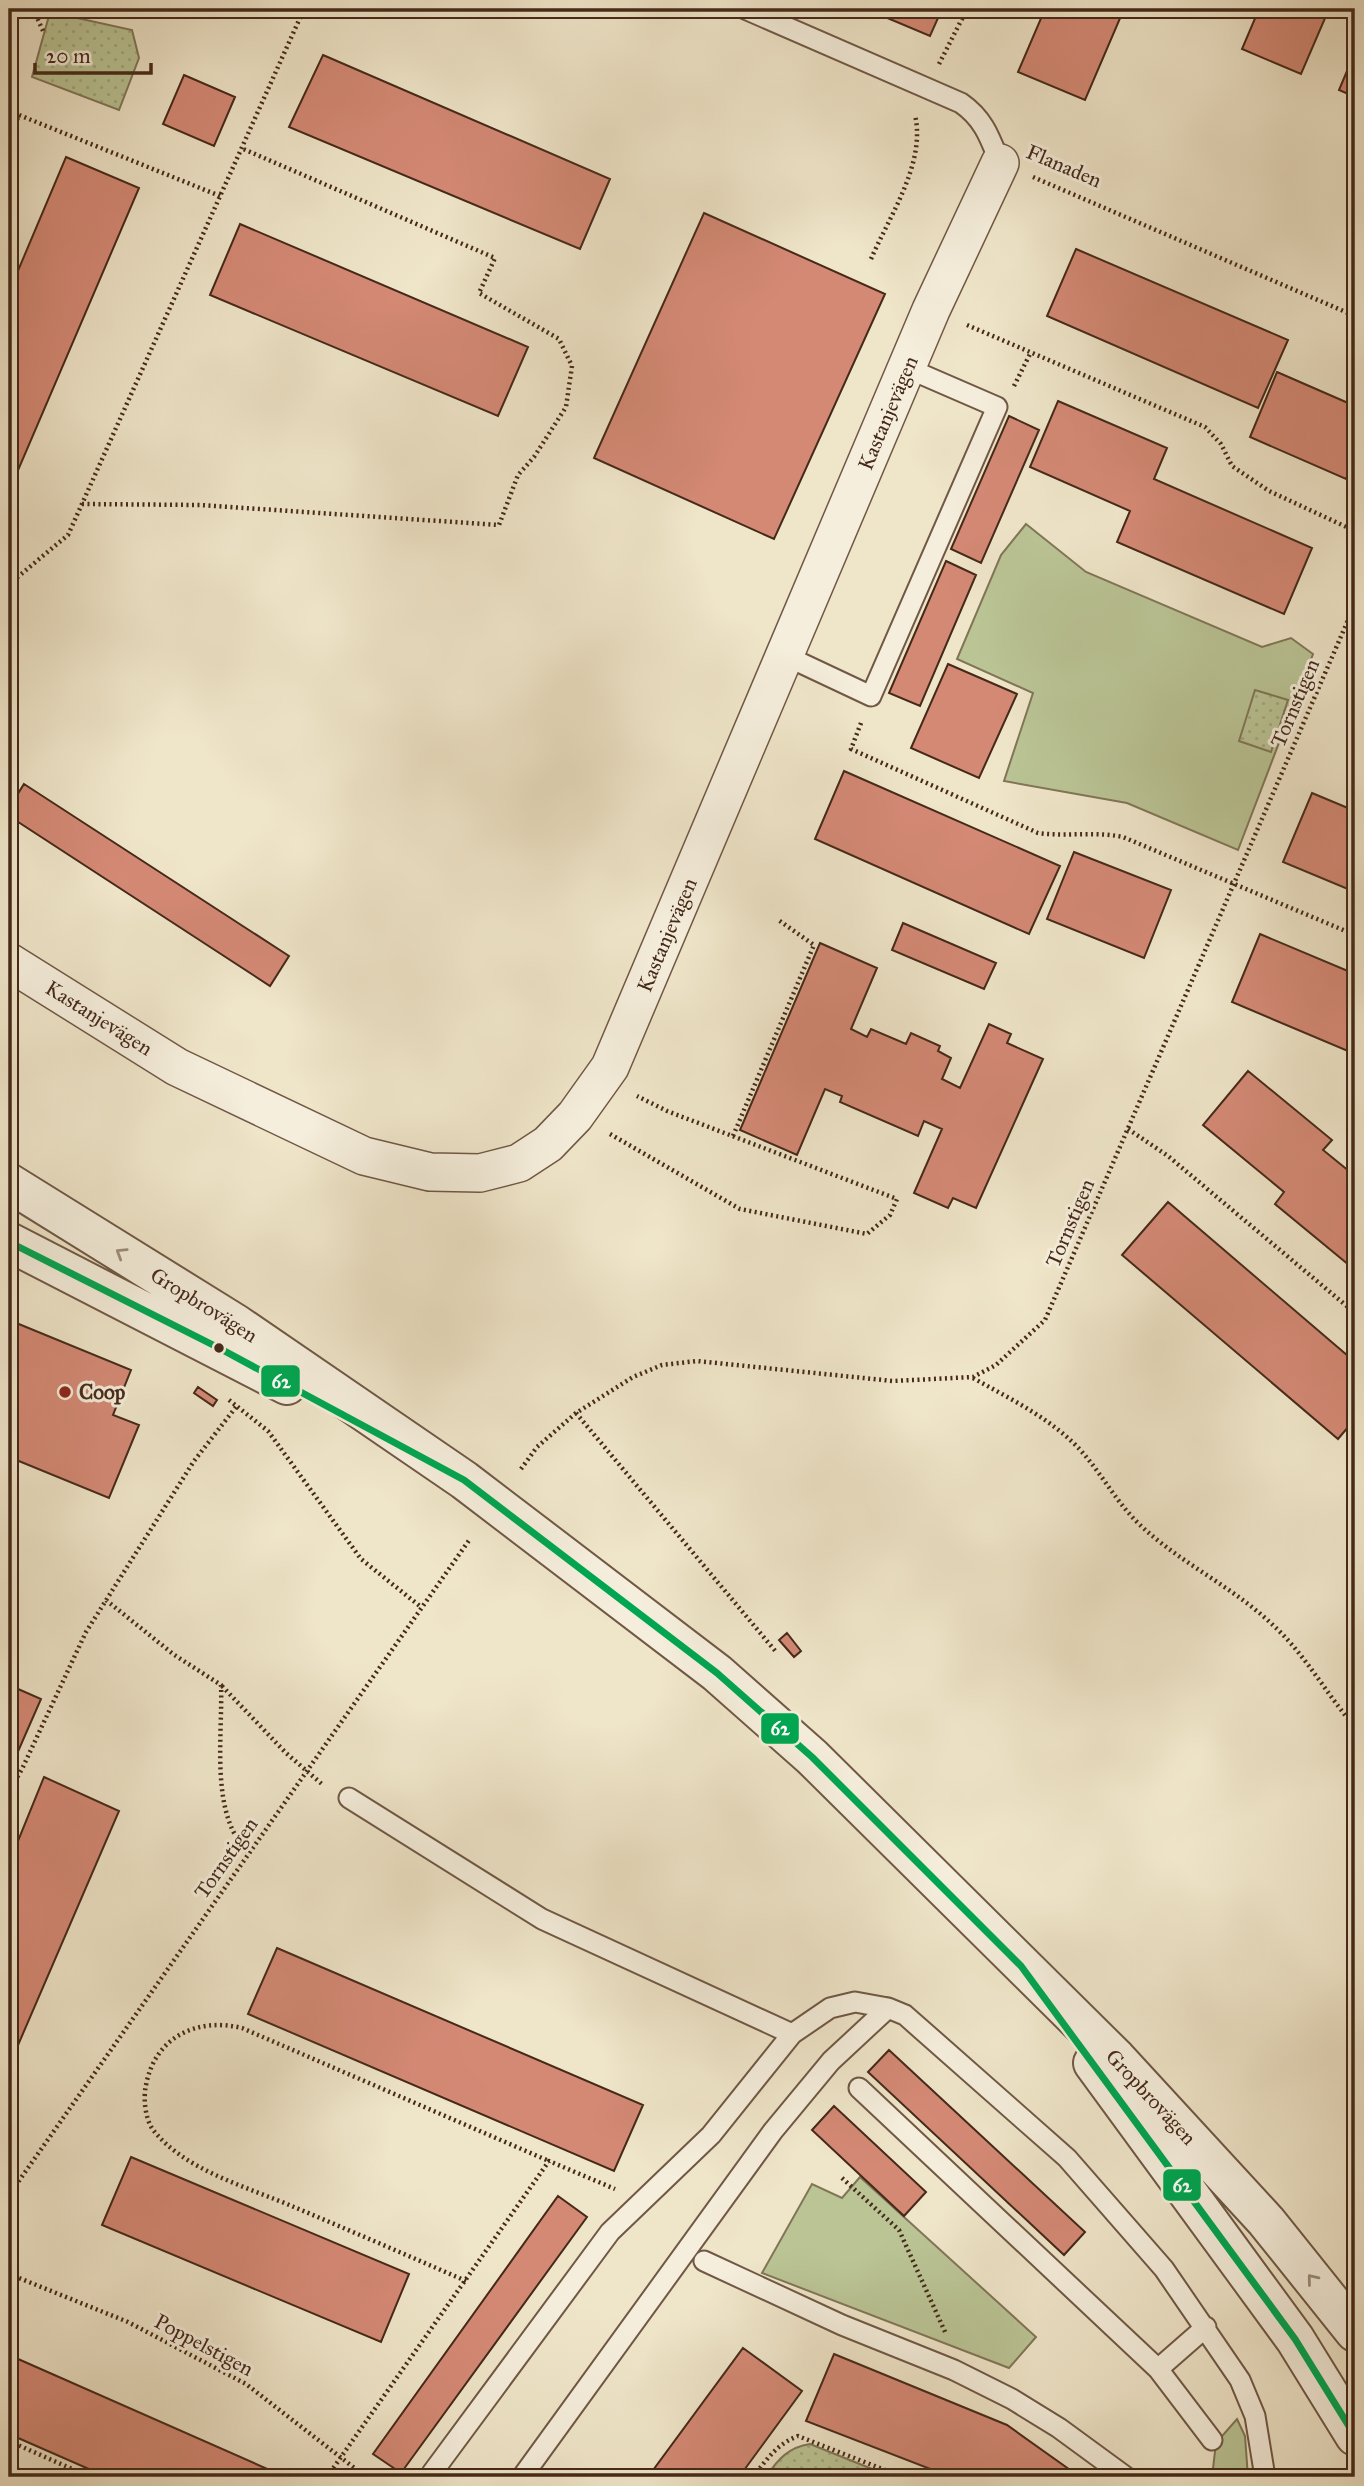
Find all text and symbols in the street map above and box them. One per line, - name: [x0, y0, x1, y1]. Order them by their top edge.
- scale bar: [35, 32, 150, 76]
- text: 20 m: [46, 43, 91, 69]
- street label: Flanaden: [1022, 139, 1106, 193]
- street label: Kastanjevägen: [852, 352, 924, 474]
- street label: Tornstigen: [1265, 655, 1325, 751]
- street label: Kastanjevägen: [631, 874, 703, 996]
- street label: Kastanjevägen: [41, 975, 157, 1061]
- street label: Tornstigen: [1040, 1175, 1100, 1271]
- one-way arrow: [116, 1248, 129, 1261]
- street label: Gropbrovägen: [146, 1262, 262, 1348]
- unlabelled marker: [212, 1341, 226, 1355]
- line badge: 62: [260, 1364, 301, 1398]
- text: 62: [271, 1370, 291, 1393]
- place label: Coop: [79, 1379, 126, 1405]
- marker: Coop: [57, 1384, 73, 1400]
- line badge: 62: [760, 1712, 800, 1745]
- text: 62: [770, 1717, 790, 1740]
- street label: Tornstigen: [189, 1812, 263, 1904]
- street label: Gropbrovägen: [1100, 2044, 1202, 2150]
- line badge: 62: [1162, 2168, 1202, 2202]
- text: 62: [1172, 2174, 1192, 2197]
- one-way arrow: [1308, 2274, 1321, 2286]
- street label: Poppelstigen: [150, 2308, 258, 2382]

